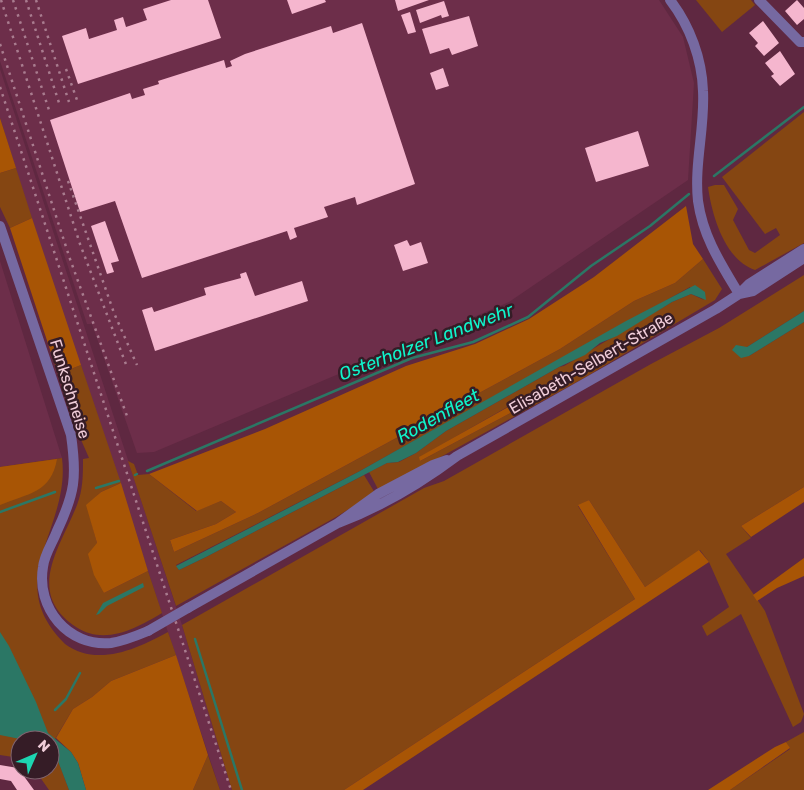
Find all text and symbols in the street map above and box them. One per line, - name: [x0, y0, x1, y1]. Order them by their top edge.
- water label: Osterholzer Landwehr: [336, 298, 517, 385]
- street label: Elisabeth-Selbert-Straße: [505, 308, 677, 418]
- street label: Funkschneise: [46, 337, 94, 441]
- water label: Rodenfleet: [393, 384, 484, 448]
- north arrow: [10, 730, 60, 780]
- text: N: [34, 737, 53, 756]

